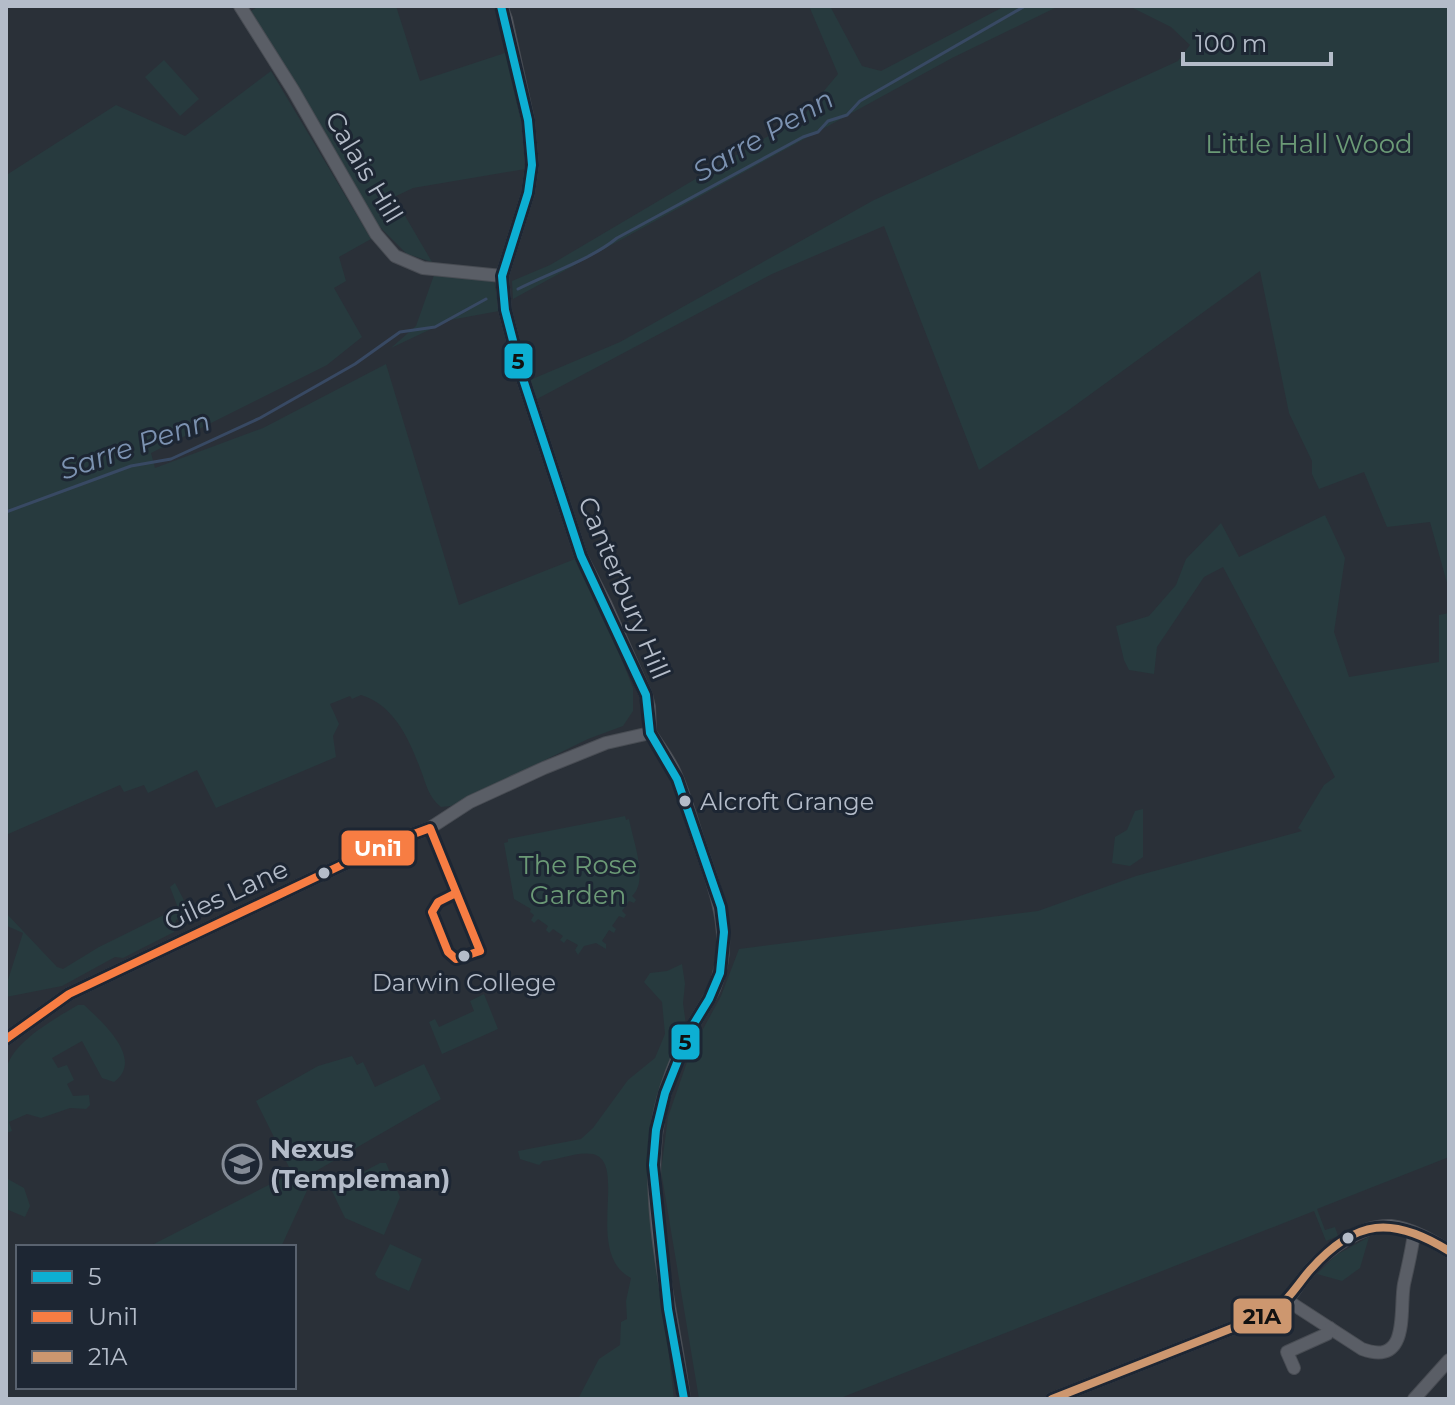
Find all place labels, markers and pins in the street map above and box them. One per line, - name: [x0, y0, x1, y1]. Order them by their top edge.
- place label: Alcroft Grange: [700, 787, 874, 816]
- marker: Alcroft Grange: [677, 793, 693, 809]
- unlabelled marker: [316, 865, 332, 881]
- marker: Darwin College: [456, 948, 472, 964]
- place label: Darwin College: [372, 968, 556, 997]
- place label: Nexus (Templeman): [270, 1133, 450, 1195]
- school or university icon: Nexus (Templeman): [221, 1143, 263, 1185]
- unlabelled marker: [1340, 1230, 1356, 1246]

